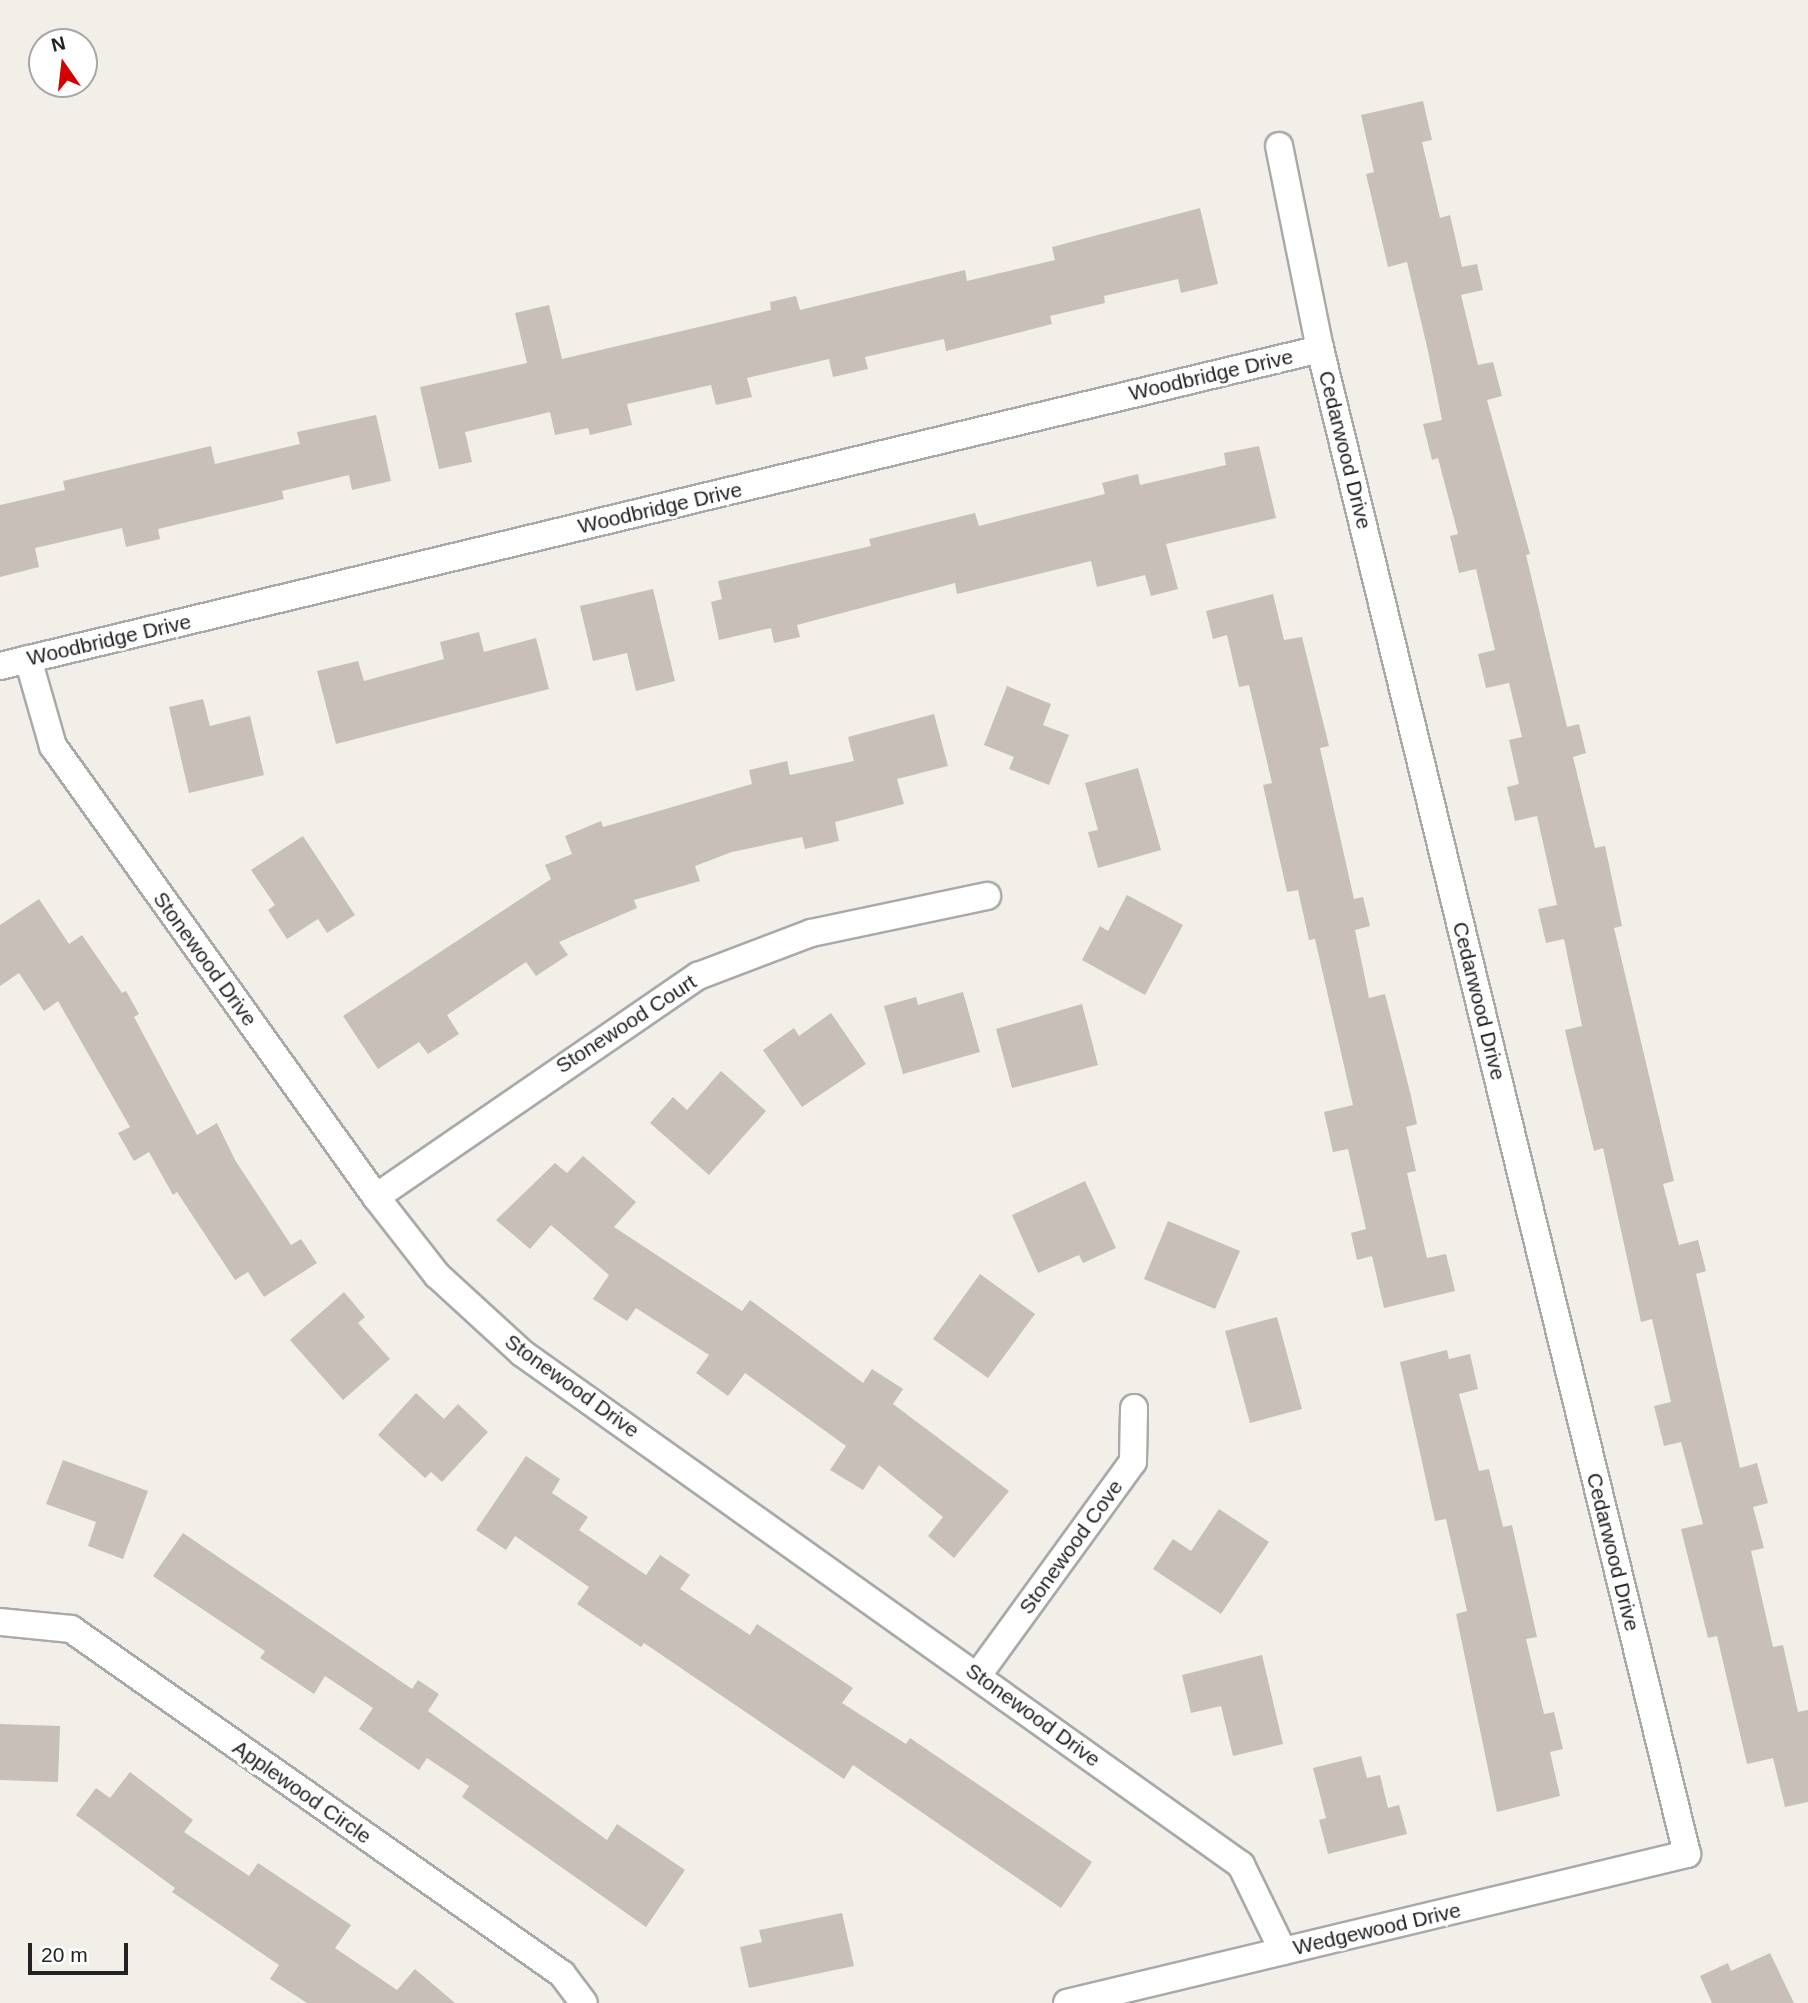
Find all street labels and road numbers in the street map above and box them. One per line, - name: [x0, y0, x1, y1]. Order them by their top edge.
- street label: Woodbridge Drive: [1126, 344, 1296, 406]
- street label: Cedarwood Drive: [1313, 368, 1377, 532]
- street label: Woodbridge Drive: [575, 477, 745, 539]
- street label: Woodbridge Drive: [24, 609, 194, 671]
- street label: Stonewood Drive: [148, 887, 262, 1031]
- street label: Cedarwood Drive: [1447, 919, 1511, 1083]
- street label: Stonewood Court: [551, 969, 701, 1079]
- street label: Stonewood Drive: [500, 1329, 644, 1443]
- street label: Cedarwood Drive: [1581, 1470, 1645, 1634]
- street label: Stonewood Cove: [1014, 1475, 1128, 1619]
- street label: Stonewood Drive: [961, 1658, 1105, 1772]
- street label: Applewood Circle: [228, 1735, 376, 1849]
- street label: Wedgewood Drive: [1291, 1897, 1463, 1961]

